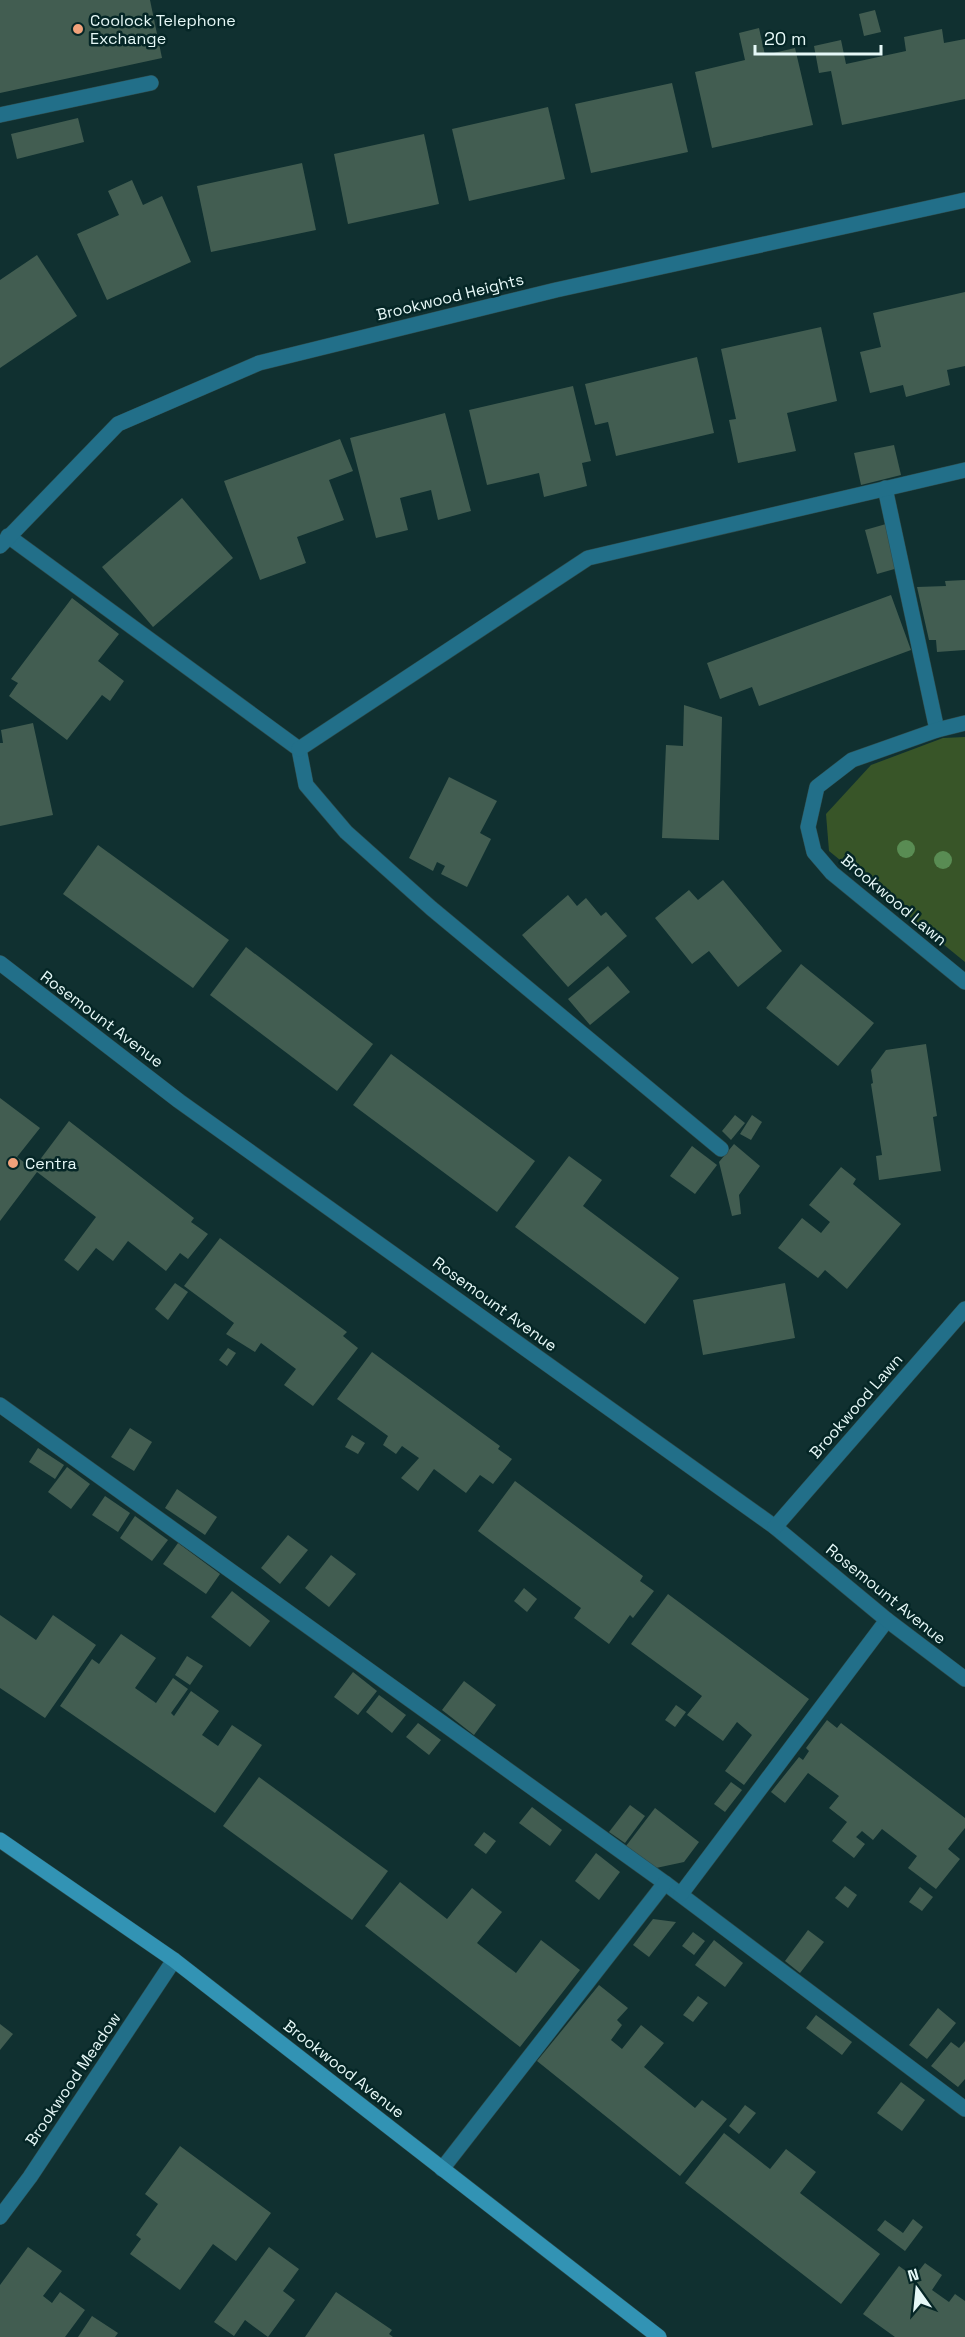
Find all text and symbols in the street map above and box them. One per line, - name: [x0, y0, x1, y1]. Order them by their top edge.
- place label: Coolock Telephone Exchange: [90, 10, 236, 49]
- scale bar: [755, 18, 881, 56]
- marker: Coolock Telephone Exchange: [71, 22, 85, 36]
- text: 20 m: [764, 27, 807, 50]
- street label: Brookwood Heights: [374, 269, 526, 325]
- street label: Brookwood Lawn: [837, 850, 951, 950]
- street label: Rosemount Avenue: [36, 966, 168, 1072]
- place label: Centra: [25, 1153, 77, 1174]
- marker: Centra: [6, 1156, 20, 1170]
- street label: Rosemount Avenue: [429, 1252, 561, 1356]
- street label: Brookwood Lawn: [805, 1349, 907, 1463]
- street label: Rosemount Avenue: [822, 1539, 950, 1649]
- street label: Brookwood Meadow: [20, 2008, 126, 2150]
- street label: Brookwood Avenue: [279, 2015, 409, 2123]
- north arrow: [887, 2259, 947, 2319]
- text: N: [905, 2263, 921, 2287]

